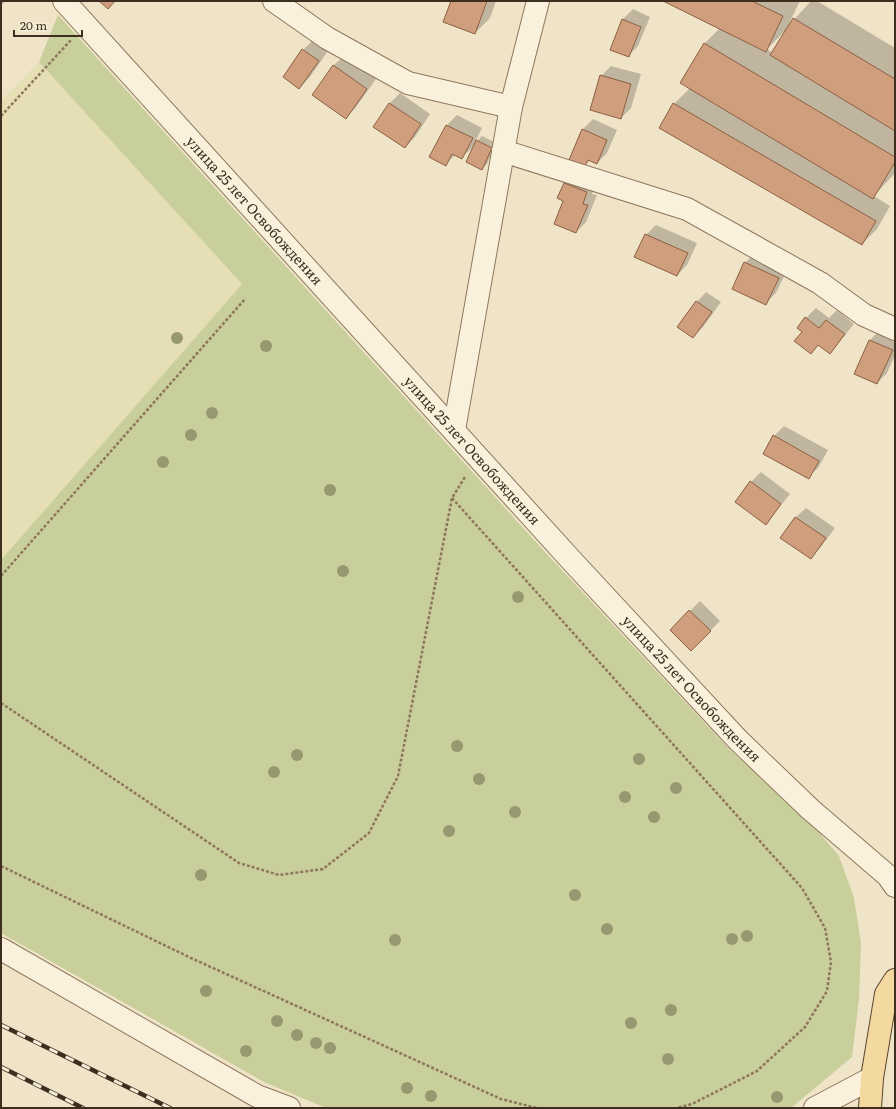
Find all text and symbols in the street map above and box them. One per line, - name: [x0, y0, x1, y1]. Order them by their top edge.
- scale bar: [14, 12, 82, 38]
- text: 20 m: [20, 16, 47, 34]
- street label: улица 25 лет Освобождения: [182, 131, 328, 289]
- street label: улица 25 лет Освобождения: [400, 371, 545, 529]
- street label: улица 25 лет Освобождения: [618, 610, 766, 766]

